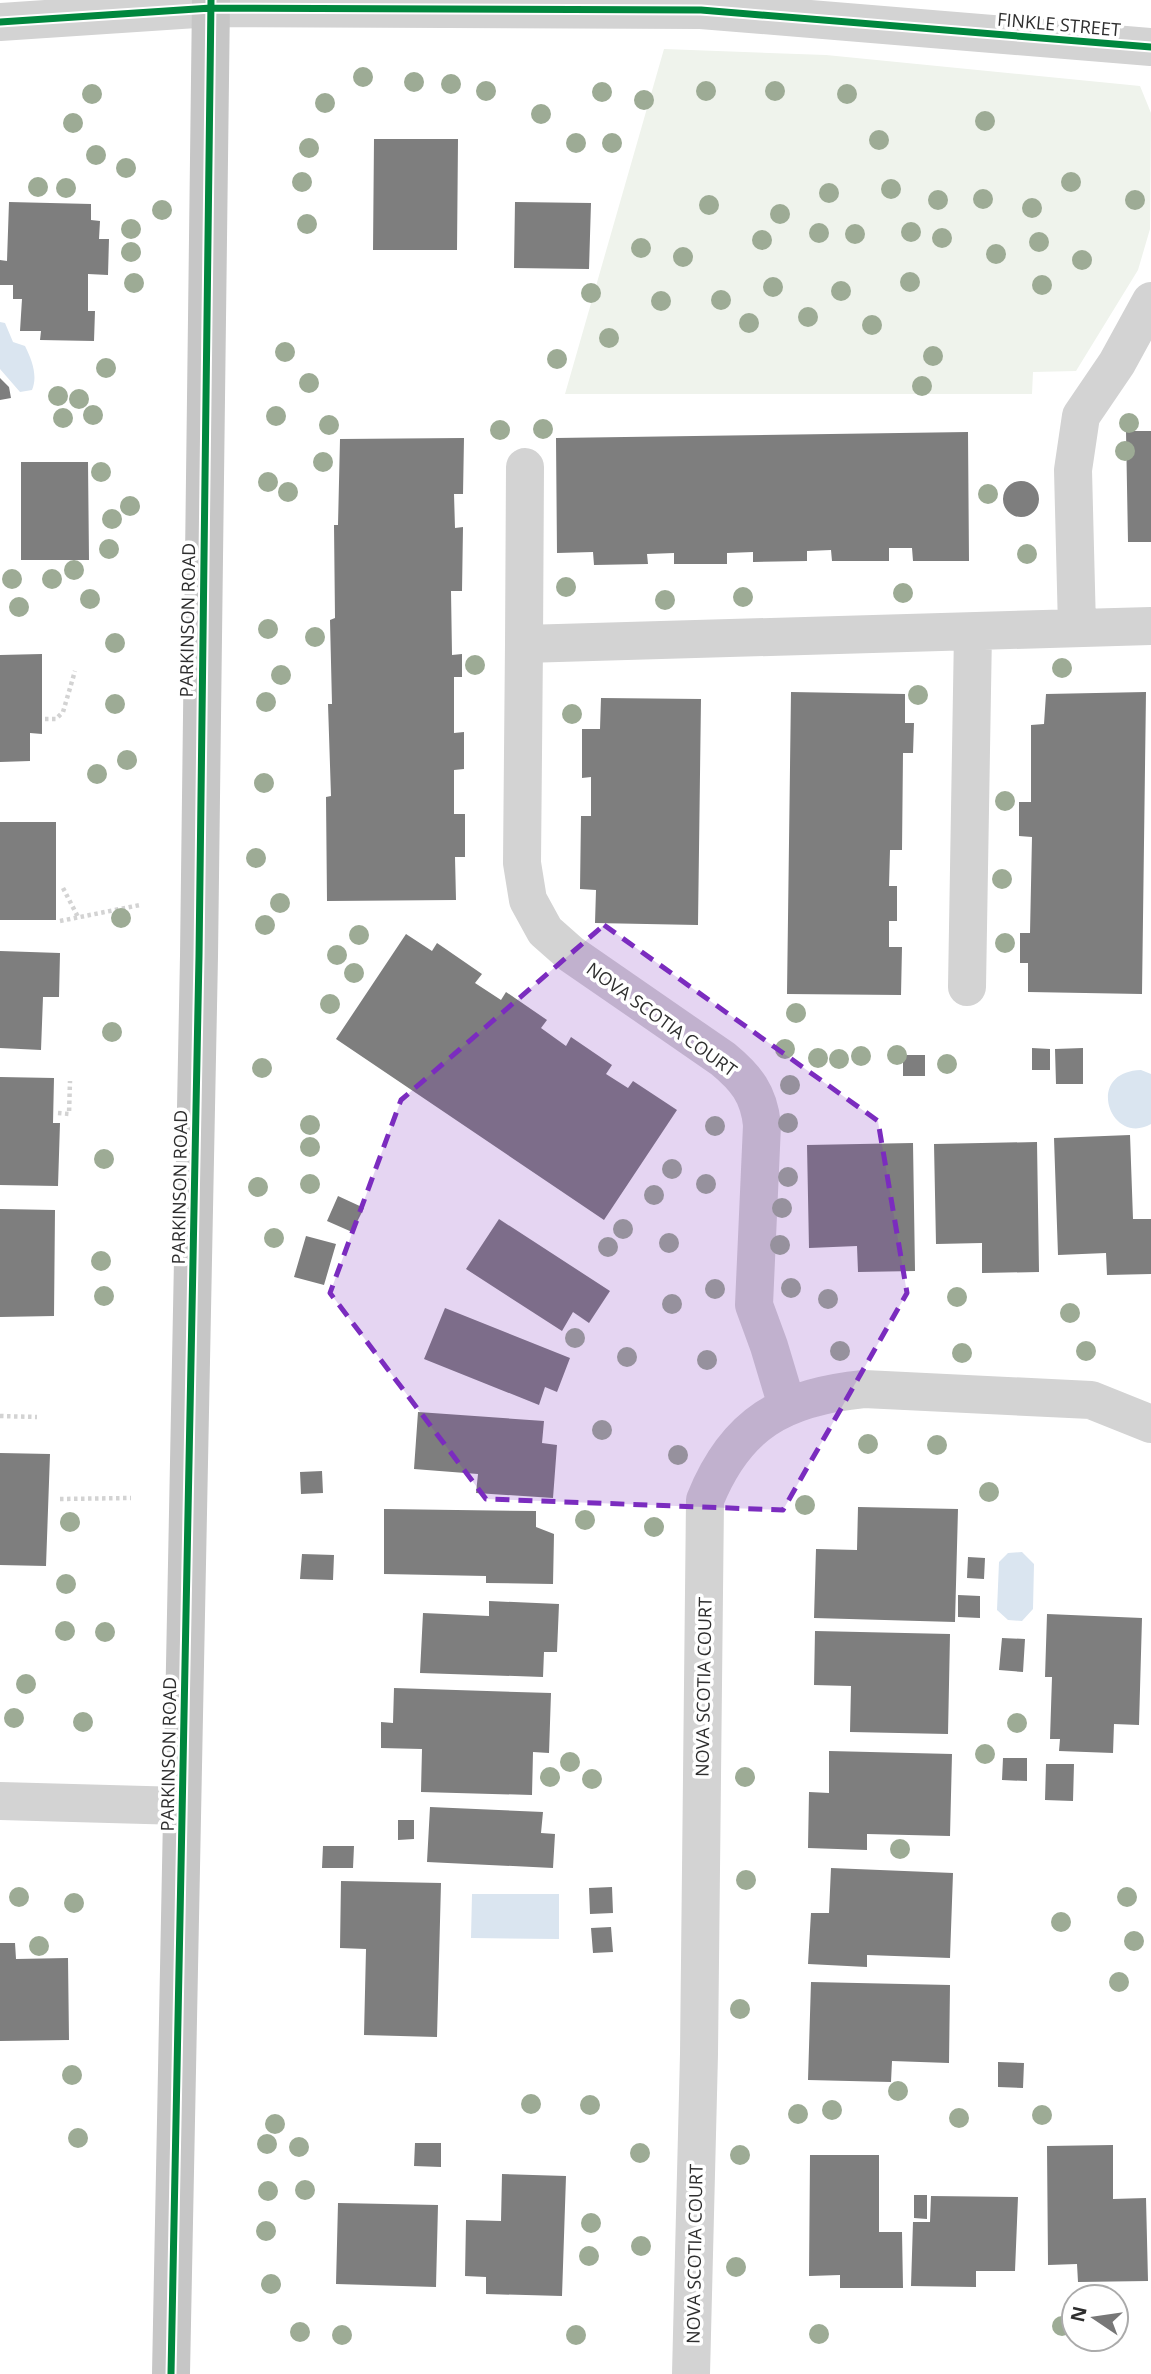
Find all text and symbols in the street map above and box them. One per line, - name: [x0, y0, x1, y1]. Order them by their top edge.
- street label: FINKLE STREET: [996, 7, 1122, 41]
- street label: PARKINSON ROAD: [174, 543, 200, 697]
- street label: NOVA SCOTIA COURT: [582, 956, 742, 1082]
- street label: PARKINSON ROAD: [166, 1110, 192, 1264]
- street label: NOVA SCOTIA COURT: [689, 1597, 717, 1777]
- street label: PARKINSON ROAD: [155, 1677, 181, 1831]
- street label: NOVA SCOTIA COURT: [680, 2164, 708, 2344]
- north arrow: [1060, 2283, 1130, 2353]
- text: N: [1064, 2304, 1093, 2325]

